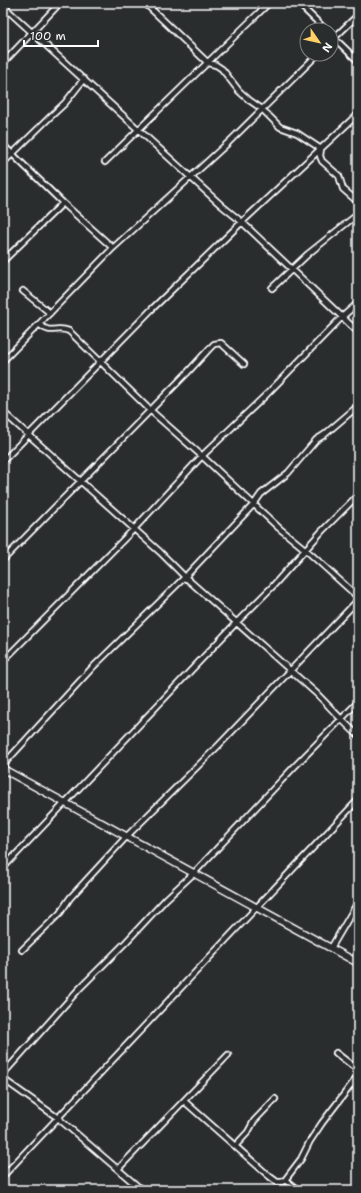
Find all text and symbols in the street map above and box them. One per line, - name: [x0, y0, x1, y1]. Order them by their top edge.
- scale bar: [24, 22, 98, 48]
- north arrow: [299, 22, 339, 62]
- text: 100 m: [30, 28, 66, 44]
- text: N: [318, 40, 336, 55]

